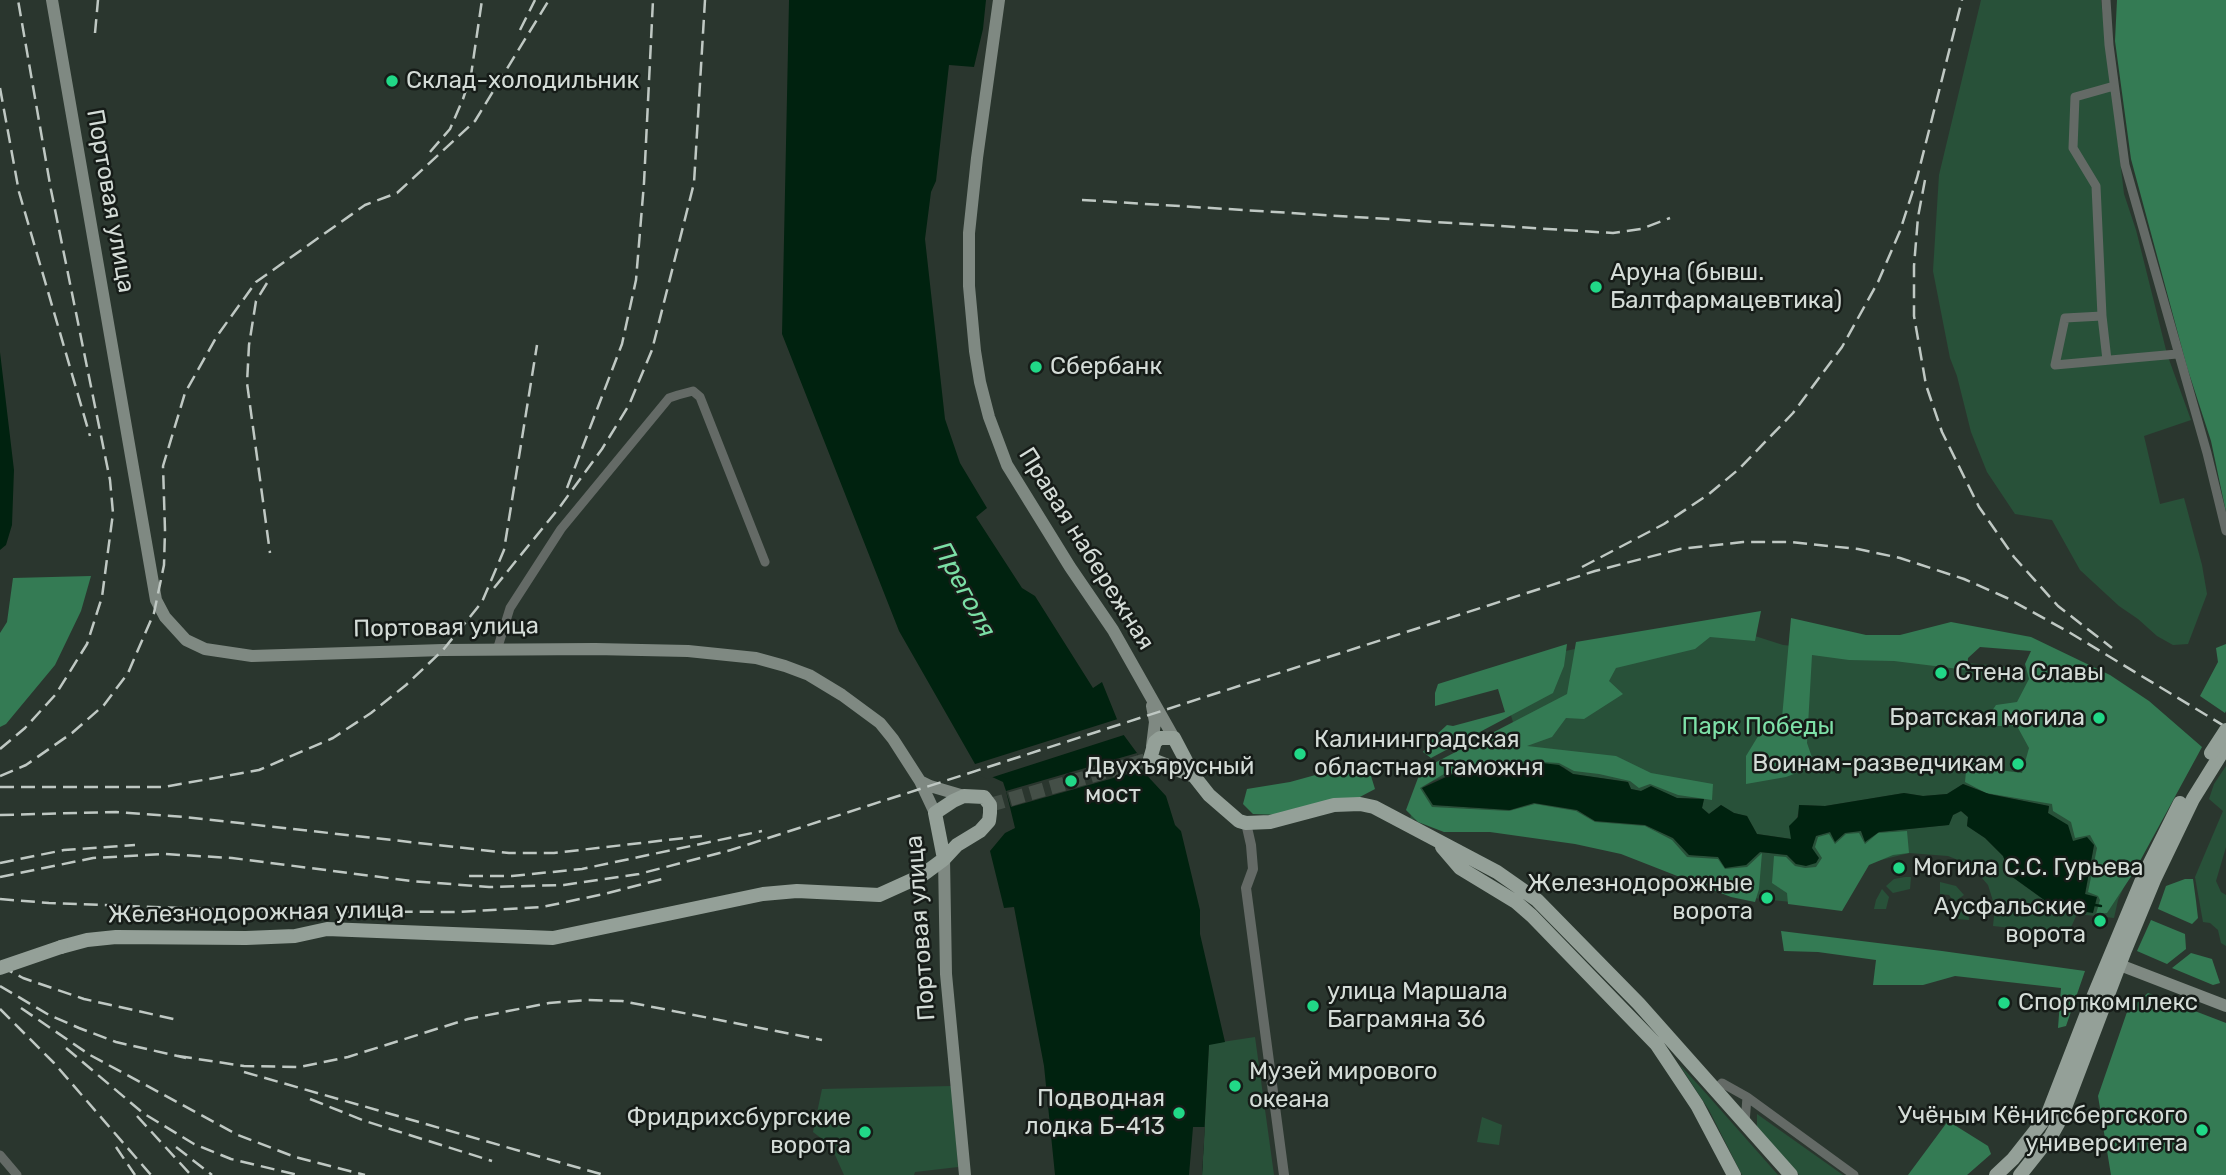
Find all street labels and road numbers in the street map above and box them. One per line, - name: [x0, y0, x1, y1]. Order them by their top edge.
- street label: Портовая улица: [80, 107, 140, 295]
- street label: Правая набережная: [1012, 442, 1160, 656]
- street label: Портовая улица: [353, 612, 539, 644]
- street label: Портовая улица: [900, 834, 942, 1022]
- street label: Железнодорожная улица: [108, 896, 404, 930]

